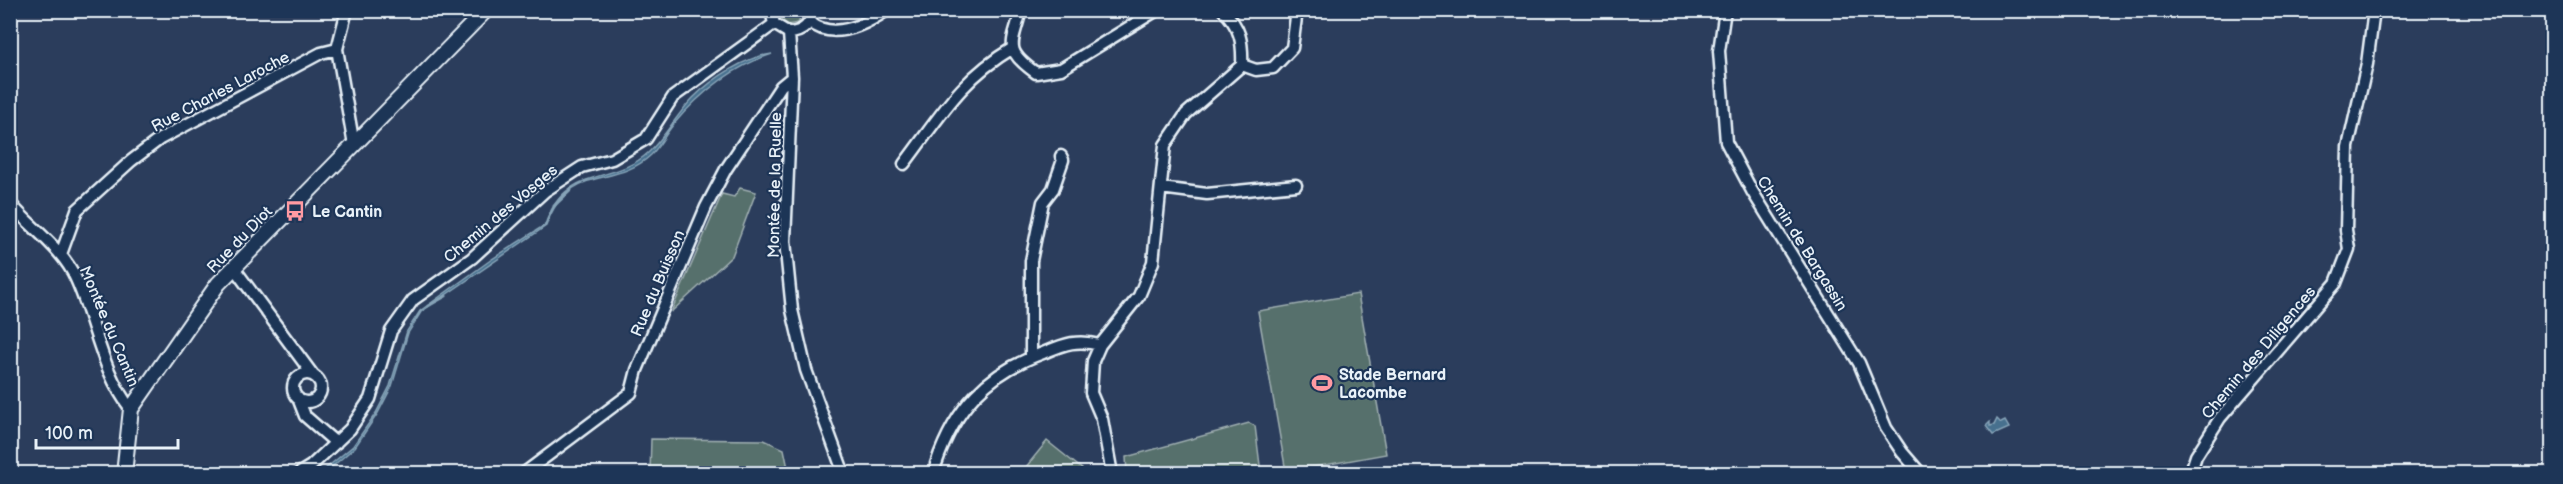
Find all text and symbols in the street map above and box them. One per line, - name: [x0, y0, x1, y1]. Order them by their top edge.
- street label: Rue Charles Laroche: [148, 48, 293, 137]
- street label: Montée de la Ruelle: [765, 111, 786, 258]
- street label: Chemin des Vosges: [440, 161, 562, 267]
- street label: Chemin de Bargassin: [1752, 173, 1851, 315]
- bus stop icon: Le Cantin: [283, 199, 307, 223]
- street label: Rue du Diot: [203, 203, 277, 277]
- place label: Le Cantin: [312, 203, 382, 222]
- street label: Rue du Buisson: [627, 227, 689, 340]
- street label: Montée du Cantin: [75, 263, 143, 390]
- street label: Chemin des Diligences: [2198, 283, 2320, 423]
- place label: Stade Bernard Lacombe: [1339, 366, 1446, 403]
- sports icon: Stade Bernard Lacombe: [1310, 371, 1334, 395]
- scale bar: [36, 412, 178, 450]
- text: 100 m: [45, 423, 93, 444]

